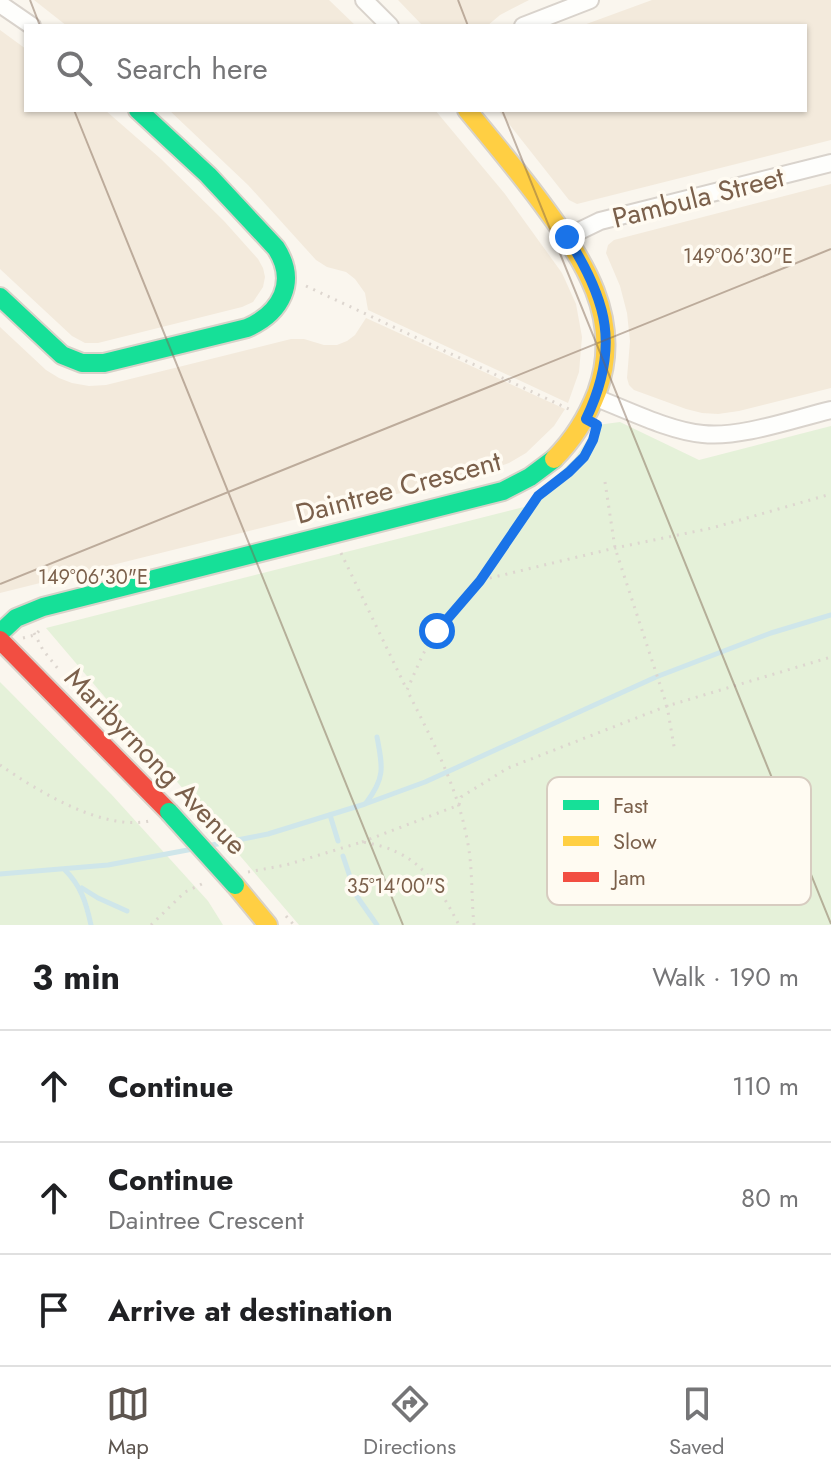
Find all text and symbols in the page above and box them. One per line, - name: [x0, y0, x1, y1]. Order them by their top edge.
- search box: [24, 24, 807, 112]
- icon: search: [52, 46, 96, 90]
- text: Search here: [116, 47, 268, 90]
- street label: Pambula Street: [608, 156, 789, 239]
- route end: [549, 219, 585, 255]
- text: 149°06'30"E: [683, 242, 793, 271]
- street label: Daintree Crescent: [291, 440, 506, 535]
- text: 149°06'30"E: [38, 563, 148, 592]
- route start: [419, 613, 455, 649]
- street label: Maribyrnong Avenue: [55, 658, 256, 864]
- legend: [547, 777, 811, 905]
- text: Fast: [613, 789, 649, 821]
- text: Slow: [613, 825, 657, 857]
- text: Jam: [610, 861, 646, 893]
- text: 35°14'00"S: [347, 872, 445, 901]
- text: 3 min: [32, 953, 120, 1002]
- text: Walk · 190 m: [652, 958, 799, 996]
- icon: ahead: [32, 1064, 76, 1108]
- text: Continue: [108, 1065, 234, 1108]
- text: 110 m: [732, 1067, 799, 1105]
- text: Continue: [108, 1158, 234, 1201]
- icon: ahead: [32, 1176, 76, 1220]
- text: 80 m: [741, 1179, 799, 1217]
- text: Daintree Crescent: [108, 1201, 304, 1239]
- icon: arrive: [32, 1288, 76, 1332]
- text: Arrive at destination: [108, 1289, 393, 1332]
- tab: Map: [106, 1382, 150, 1462]
- tab: Directions: [363, 1382, 456, 1462]
- tab: Saved: [669, 1382, 725, 1462]

